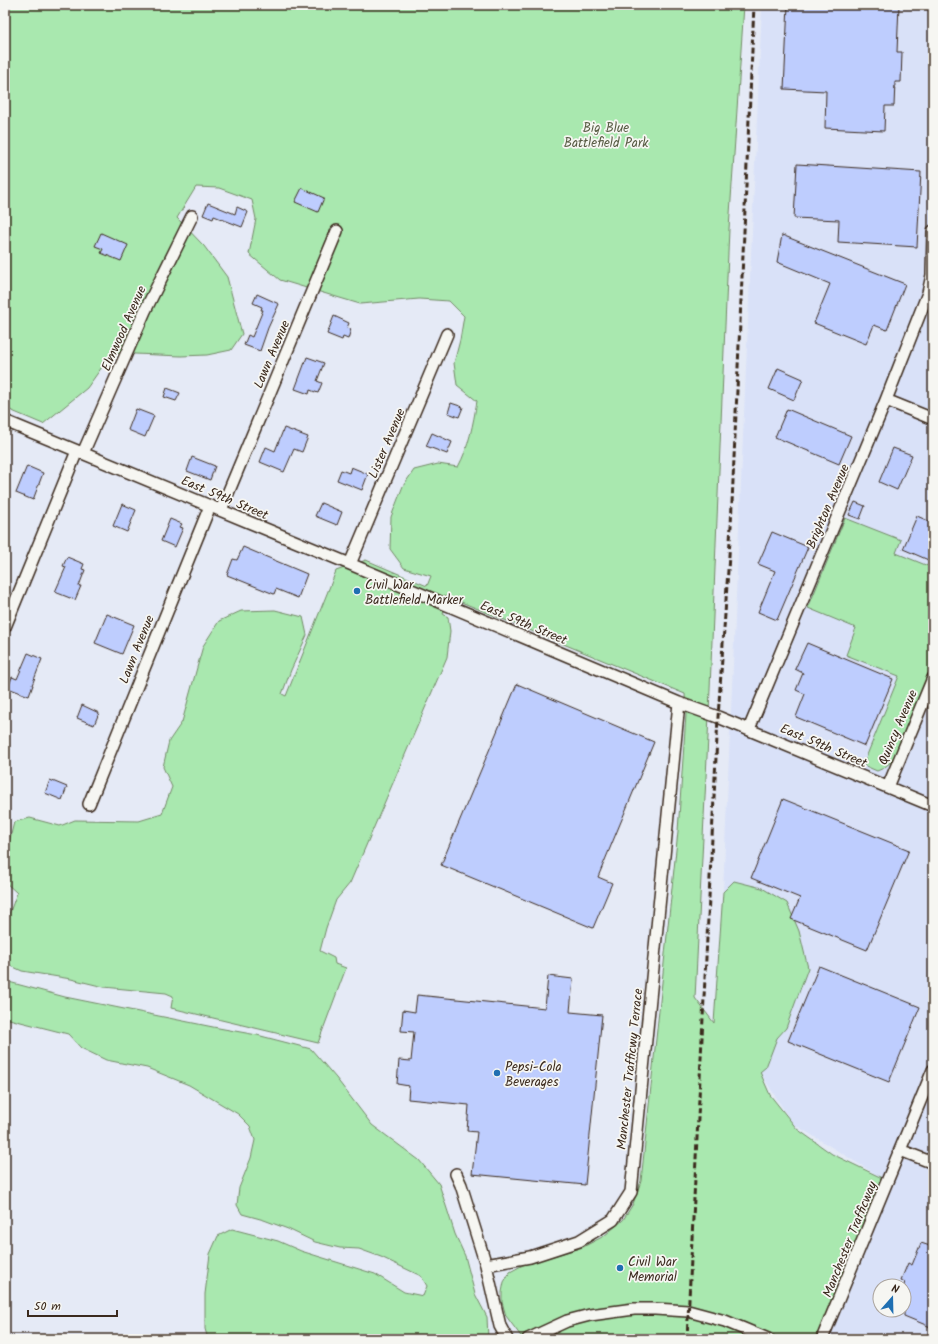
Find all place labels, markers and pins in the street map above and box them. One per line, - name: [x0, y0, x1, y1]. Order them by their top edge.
- place label: Civil War Battlefield Marker: [365, 575, 464, 611]
- marker: Civil War Battlefield Marker: [352, 586, 362, 596]
- place label: Pepsi-Cola Beverages: [505, 1057, 562, 1093]
- marker: Pepsi-Cola Beverages: [492, 1068, 502, 1078]
- place label: Civil War Memorial: [628, 1252, 677, 1288]
- marker: Civil War Memorial: [615, 1263, 625, 1273]

